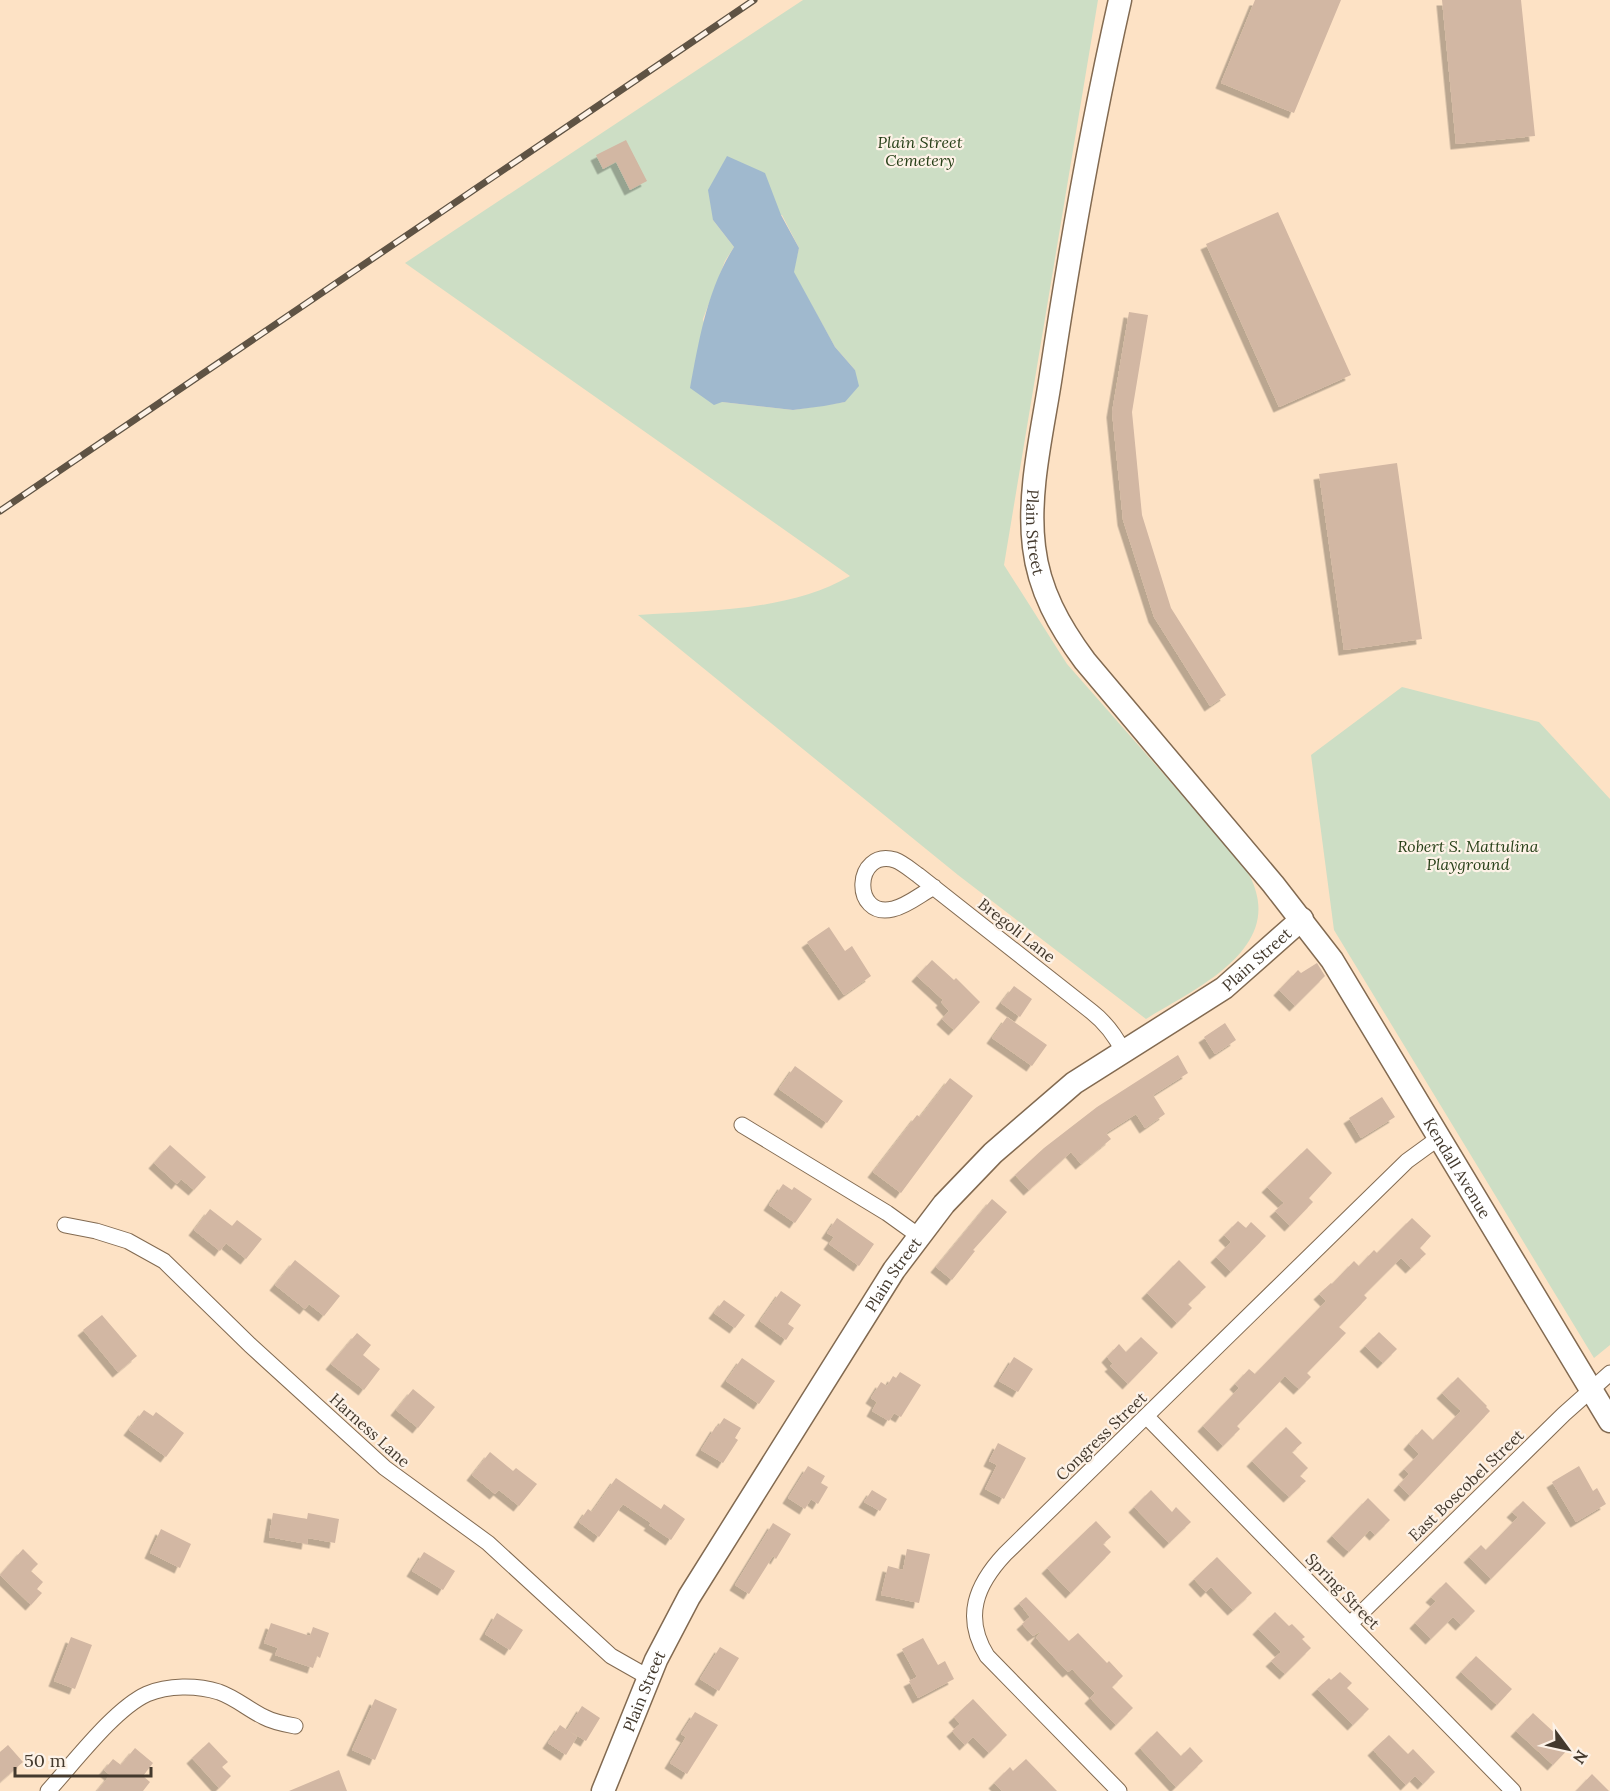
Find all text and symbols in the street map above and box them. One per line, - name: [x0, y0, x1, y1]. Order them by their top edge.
- park label: Plain Street Cemetery: [877, 132, 963, 170]
- street label: Plain Street: [1022, 489, 1049, 578]
- park label: Robert S. Mattulina Playground: [1397, 836, 1539, 874]
- street label: Bregoli Lane: [974, 894, 1060, 967]
- street label: Plain Street: [1218, 923, 1296, 995]
- street label: Kendall Avenue: [1419, 1114, 1496, 1222]
- street label: Plain Street: [860, 1233, 926, 1315]
- street label: Congress Street: [1051, 1387, 1151, 1485]
- street label: Harness Lane: [326, 1389, 415, 1472]
- street label: East Boscobel Street: [1404, 1424, 1528, 1545]
- street label: Spring Street: [1302, 1549, 1385, 1634]
- street label: Plain Street: [618, 1646, 670, 1735]
- north arrow: [1538, 1719, 1598, 1779]
- scale bar: [15, 1740, 152, 1778]
- text: N: [1569, 1747, 1592, 1768]
- text: 50 m: [24, 1749, 66, 1772]

